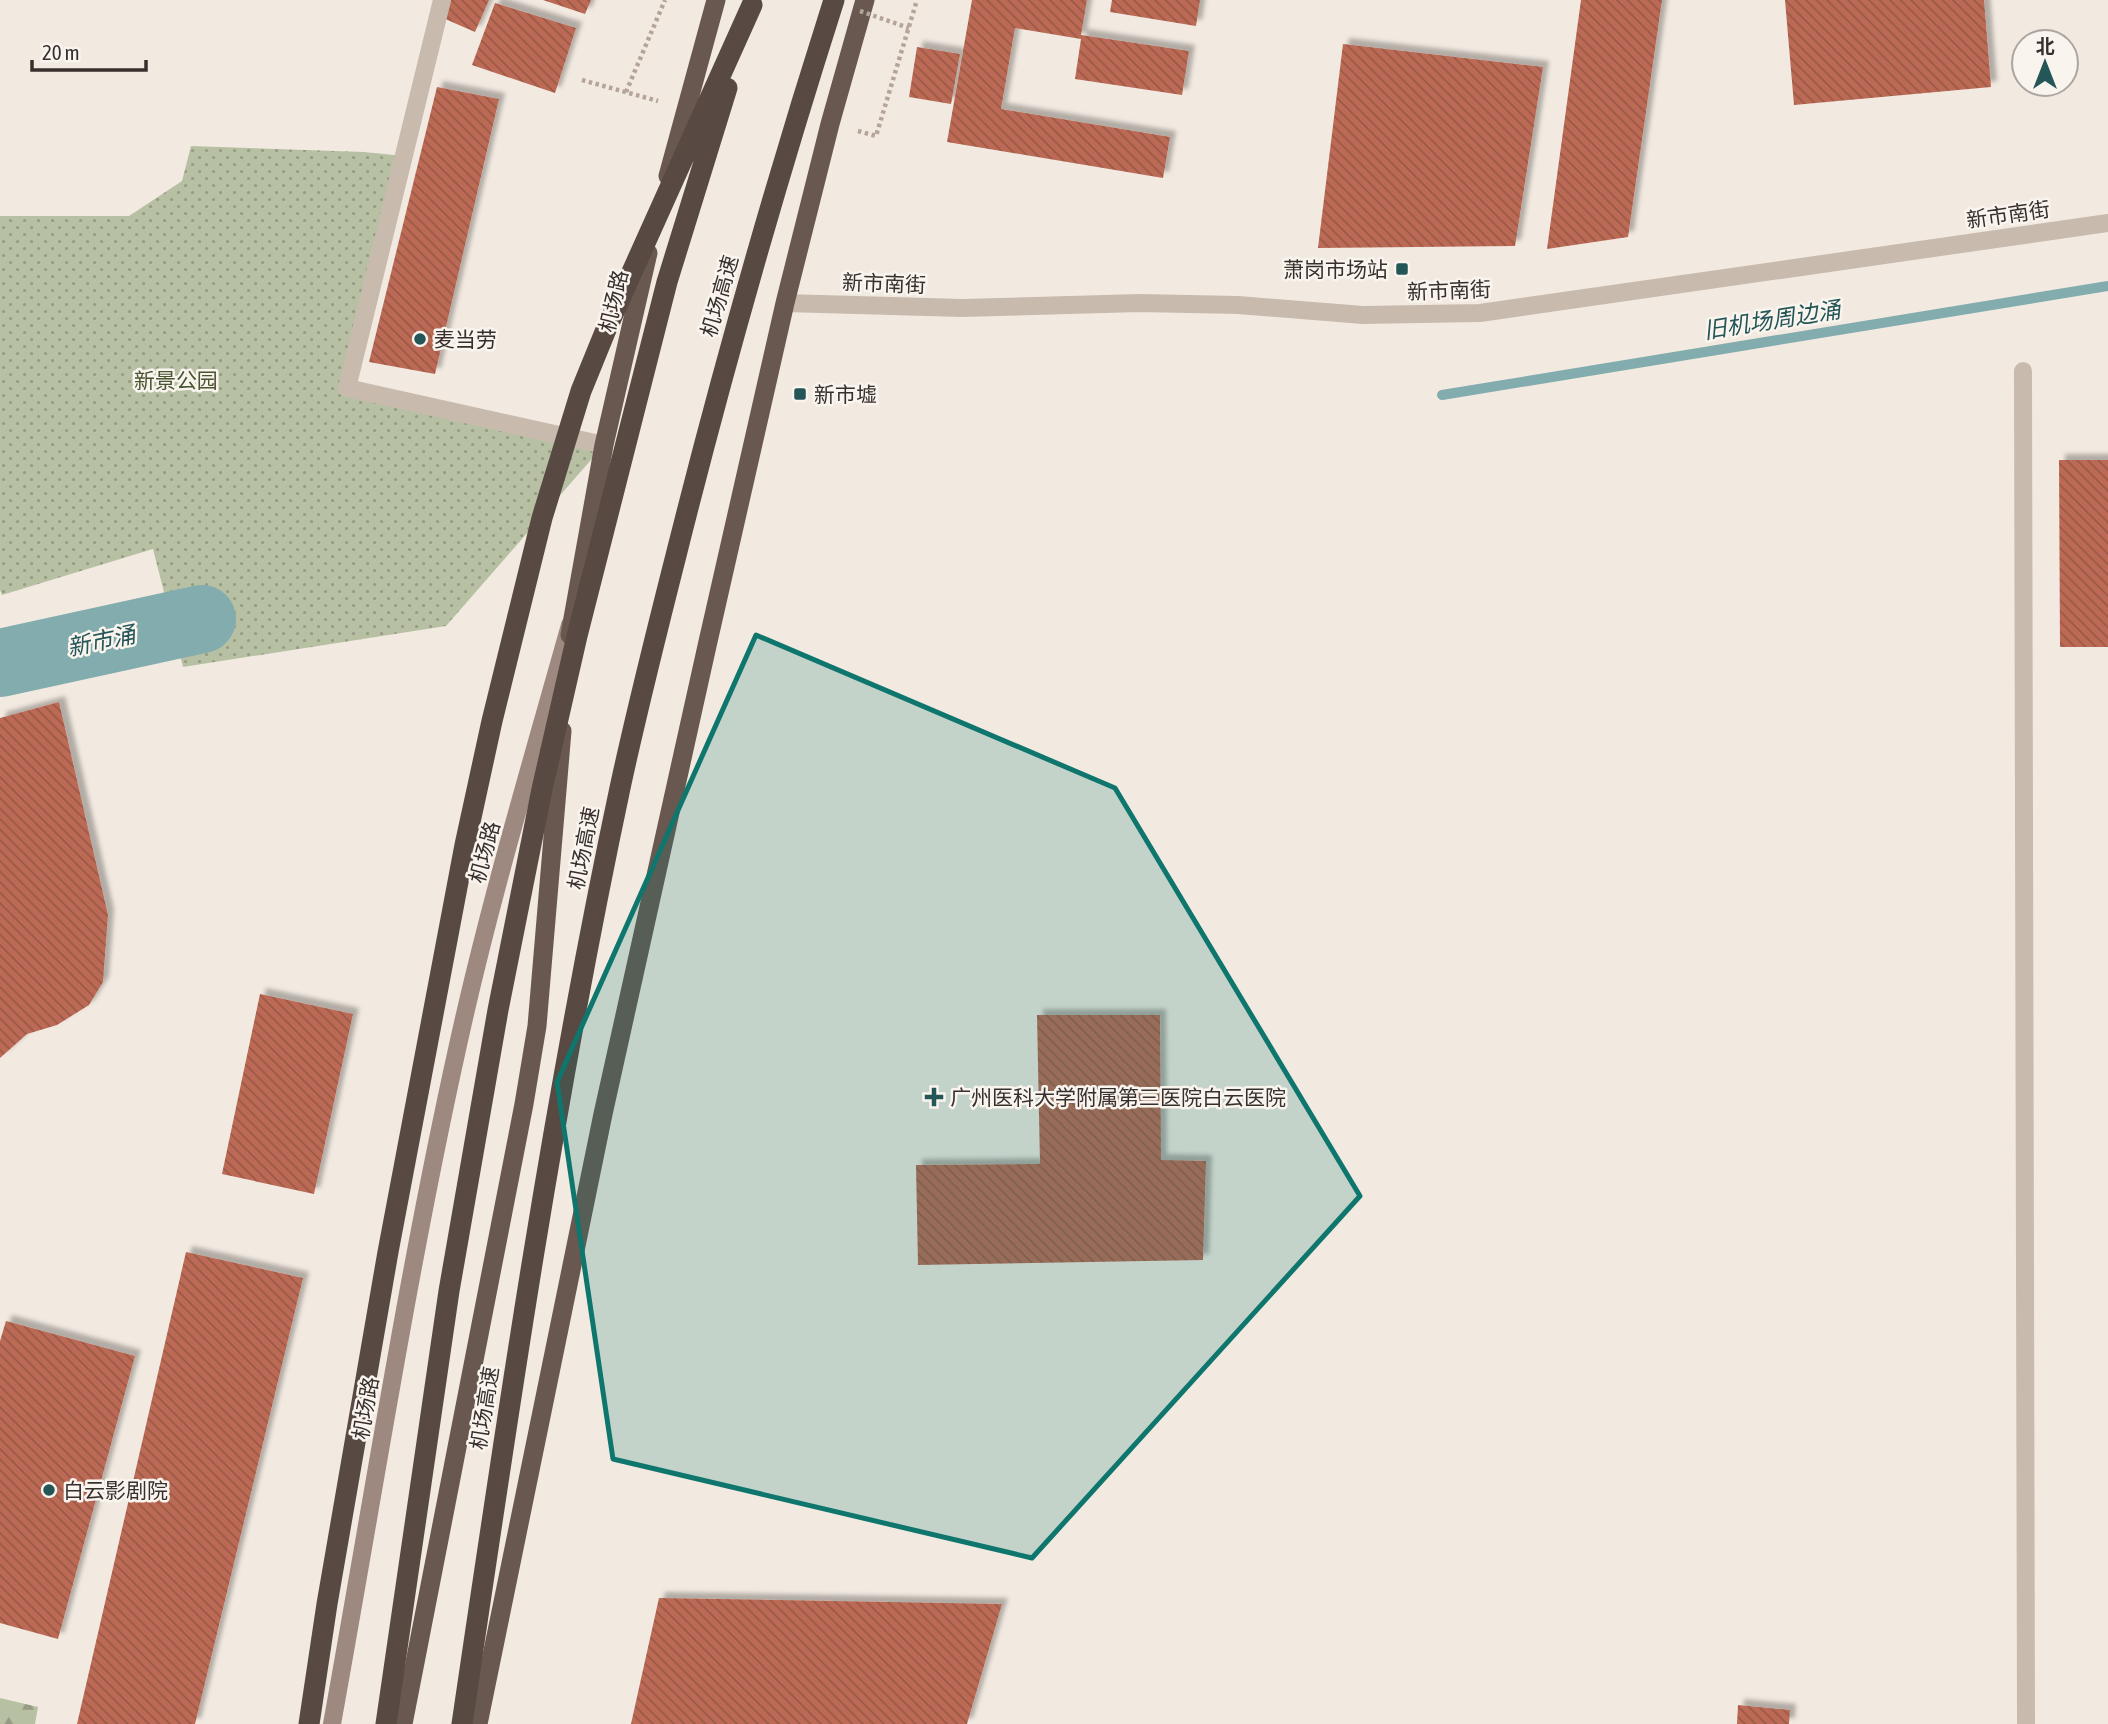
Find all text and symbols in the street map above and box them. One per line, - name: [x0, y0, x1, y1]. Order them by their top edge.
- scale bar: [32, 28, 145, 72]
- north arrow: [2010, 28, 2080, 98]
- text: 北: [2035, 35, 2055, 57]
- text: 20 m: [42, 40, 80, 64]
- street label: 新市南街: [1965, 196, 2051, 232]
- street label: 机场高速: [696, 252, 742, 340]
- place label: 萧岗市场站: [1283, 257, 1388, 281]
- marker: 萧岗市场站: [1394, 261, 1410, 277]
- street label: 机场路: [594, 268, 632, 334]
- street label: 新市南街: [842, 270, 926, 296]
- street label: 新市南街: [1407, 277, 1491, 303]
- water label: 旧机场周边涌: [1702, 296, 1845, 344]
- place label: 麦当劳: [434, 327, 497, 351]
- marker: 麦当劳: [412, 331, 428, 347]
- park label: 新景公园: [134, 368, 218, 392]
- place label: 新市墟: [814, 382, 877, 406]
- marker: 新市墟: [792, 386, 808, 402]
- water label: 新市涌: [65, 620, 140, 661]
- street label: 机场高速: [563, 804, 603, 892]
- street label: 机场路: [464, 818, 504, 886]
- place label: 广州医科大学附属第三医院白云医院: [950, 1085, 1286, 1109]
- marker: 广州医科大学附属第三医院白云医院: [924, 1087, 944, 1107]
- street label: 机场高速: [466, 1365, 502, 1451]
- street label: 机场路: [348, 1375, 382, 1441]
- place label: 白云影剧院: [63, 1478, 168, 1502]
- marker: 白云影剧院: [41, 1482, 57, 1498]

